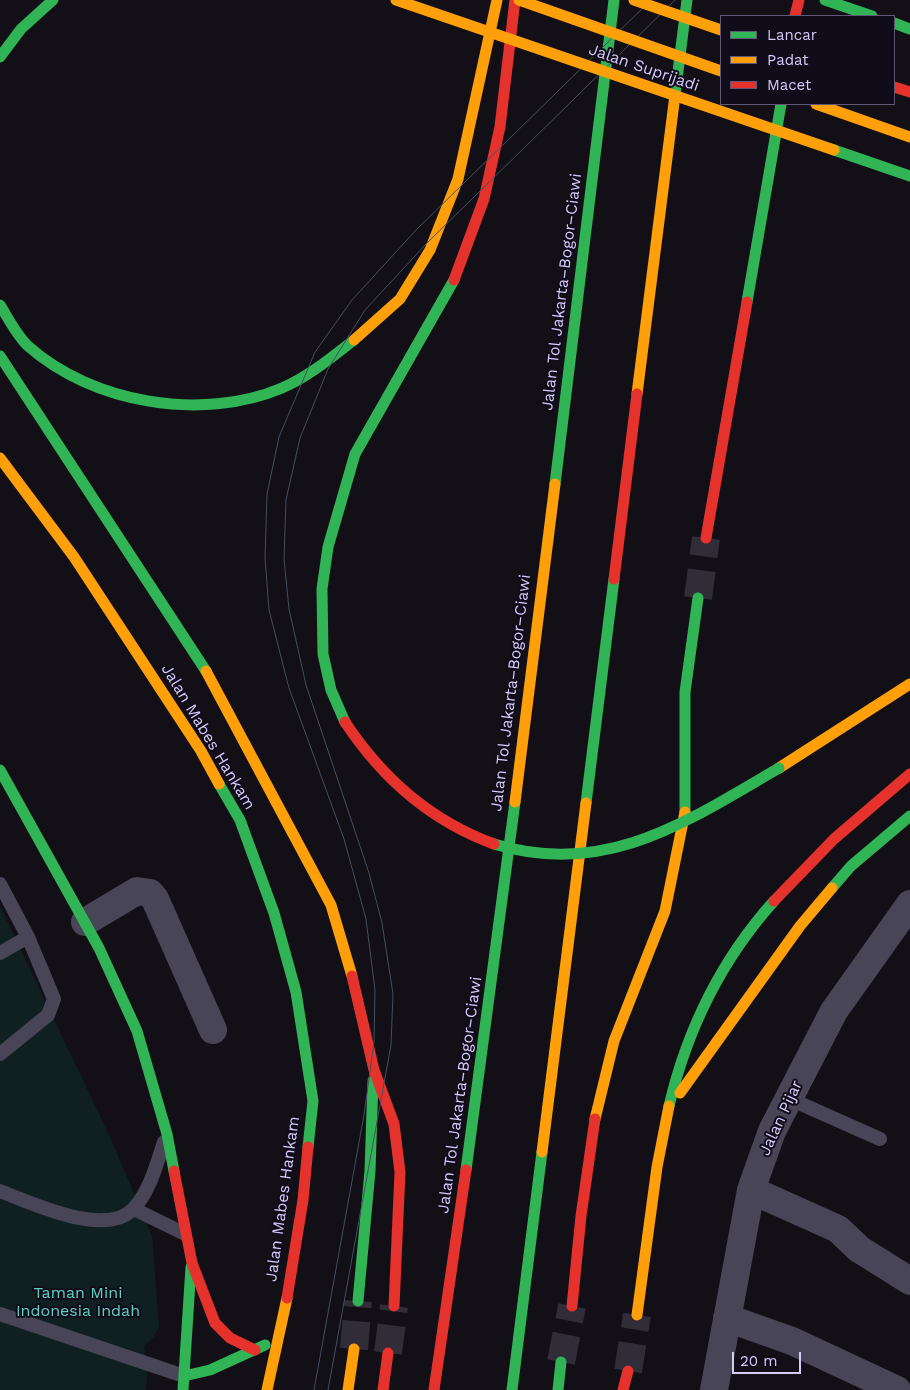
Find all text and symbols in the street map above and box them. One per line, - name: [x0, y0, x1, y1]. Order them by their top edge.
- legend: [720, 15, 895, 105]
- text: Lancar: [767, 26, 817, 44]
- street label: Jalan Suprijadi: [586, 40, 702, 96]
- text: Padat: [767, 51, 809, 69]
- text: Macet: [767, 76, 811, 94]
- street label: Jalan Tol Jakarta–Bogor–Ciawi: [538, 172, 586, 412]
- street label: Jalan Tol Jakarta–Bogor–Ciawi: [487, 573, 535, 813]
- street label: Jalan Mabes Hankam: [157, 661, 259, 813]
- street label: Jalan Tol Jakarta–Bogor–Ciawi: [434, 975, 486, 1215]
- street label: Jalan Pijar: [755, 1077, 807, 1159]
- street label: Jalan Mabes Hankam: [262, 1115, 304, 1283]
- park label: Taman Mini Indonesia Indah: [16, 1283, 140, 1321]
- scale bar: [735, 1342, 804, 1374]
- text: 20 m: [740, 1352, 778, 1370]

